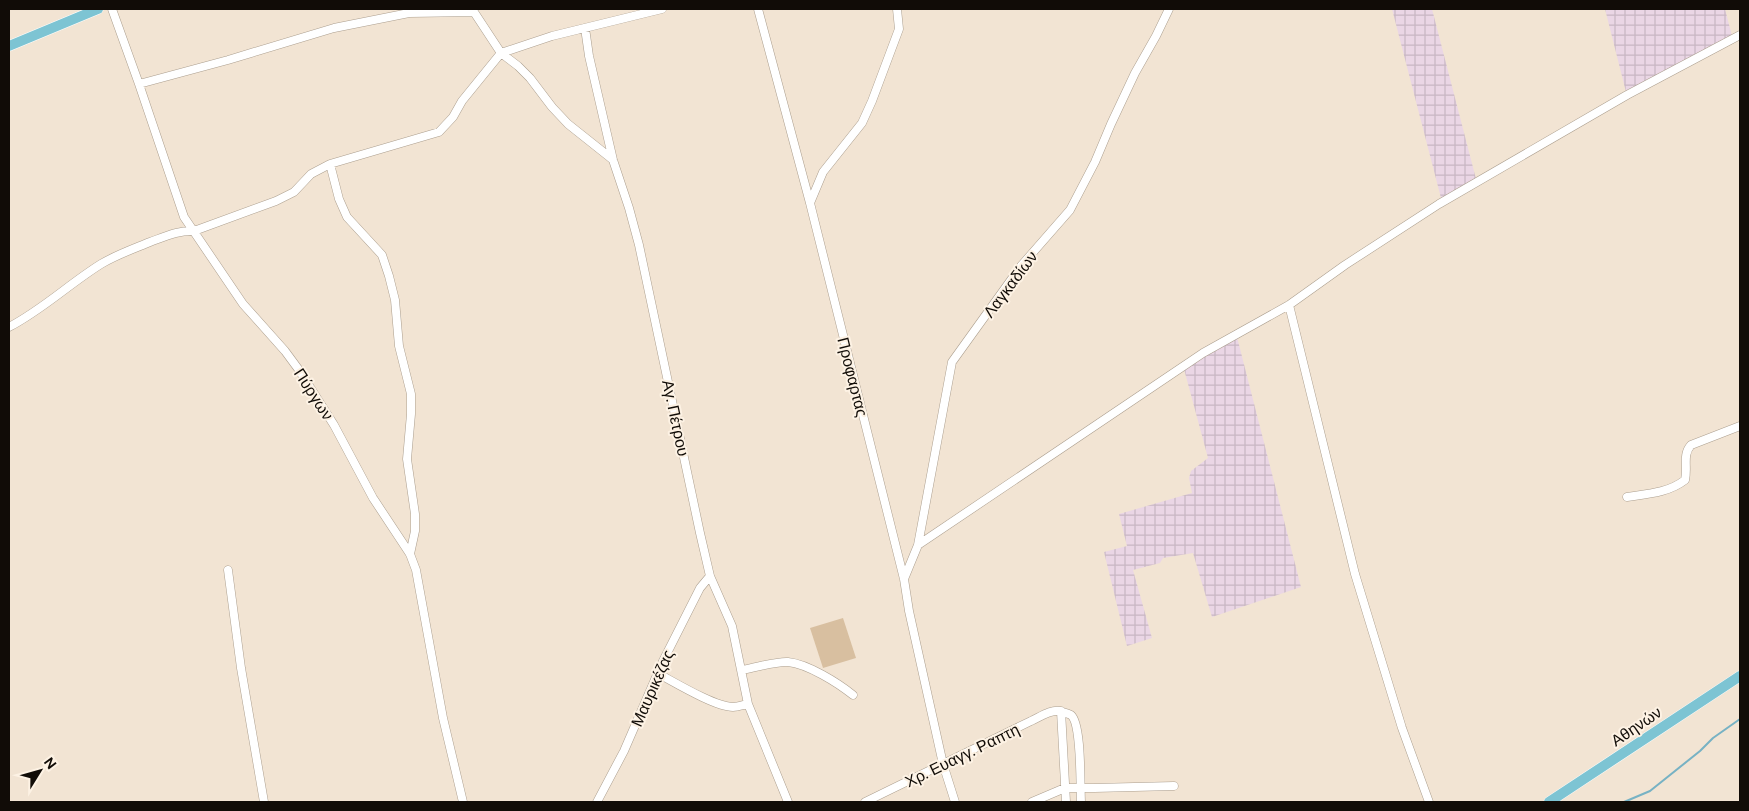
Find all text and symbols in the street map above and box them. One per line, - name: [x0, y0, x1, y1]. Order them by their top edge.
- street label: Λαγκαδίων: [979, 247, 1042, 322]
- street label: Προφαρτας: [833, 335, 873, 419]
- street label: Πύργων: [289, 364, 338, 424]
- street label: Αγ. Πέτρου: [657, 378, 694, 458]
- street label: Μαυρικέζας: [626, 646, 679, 730]
- street label: Αθηνών: [1607, 702, 1666, 751]
- street label: Χρ. Ευαγγ. Ραπτη: [902, 719, 1023, 792]
- north arrow: [15, 746, 65, 796]
- text: N: [40, 754, 61, 773]

